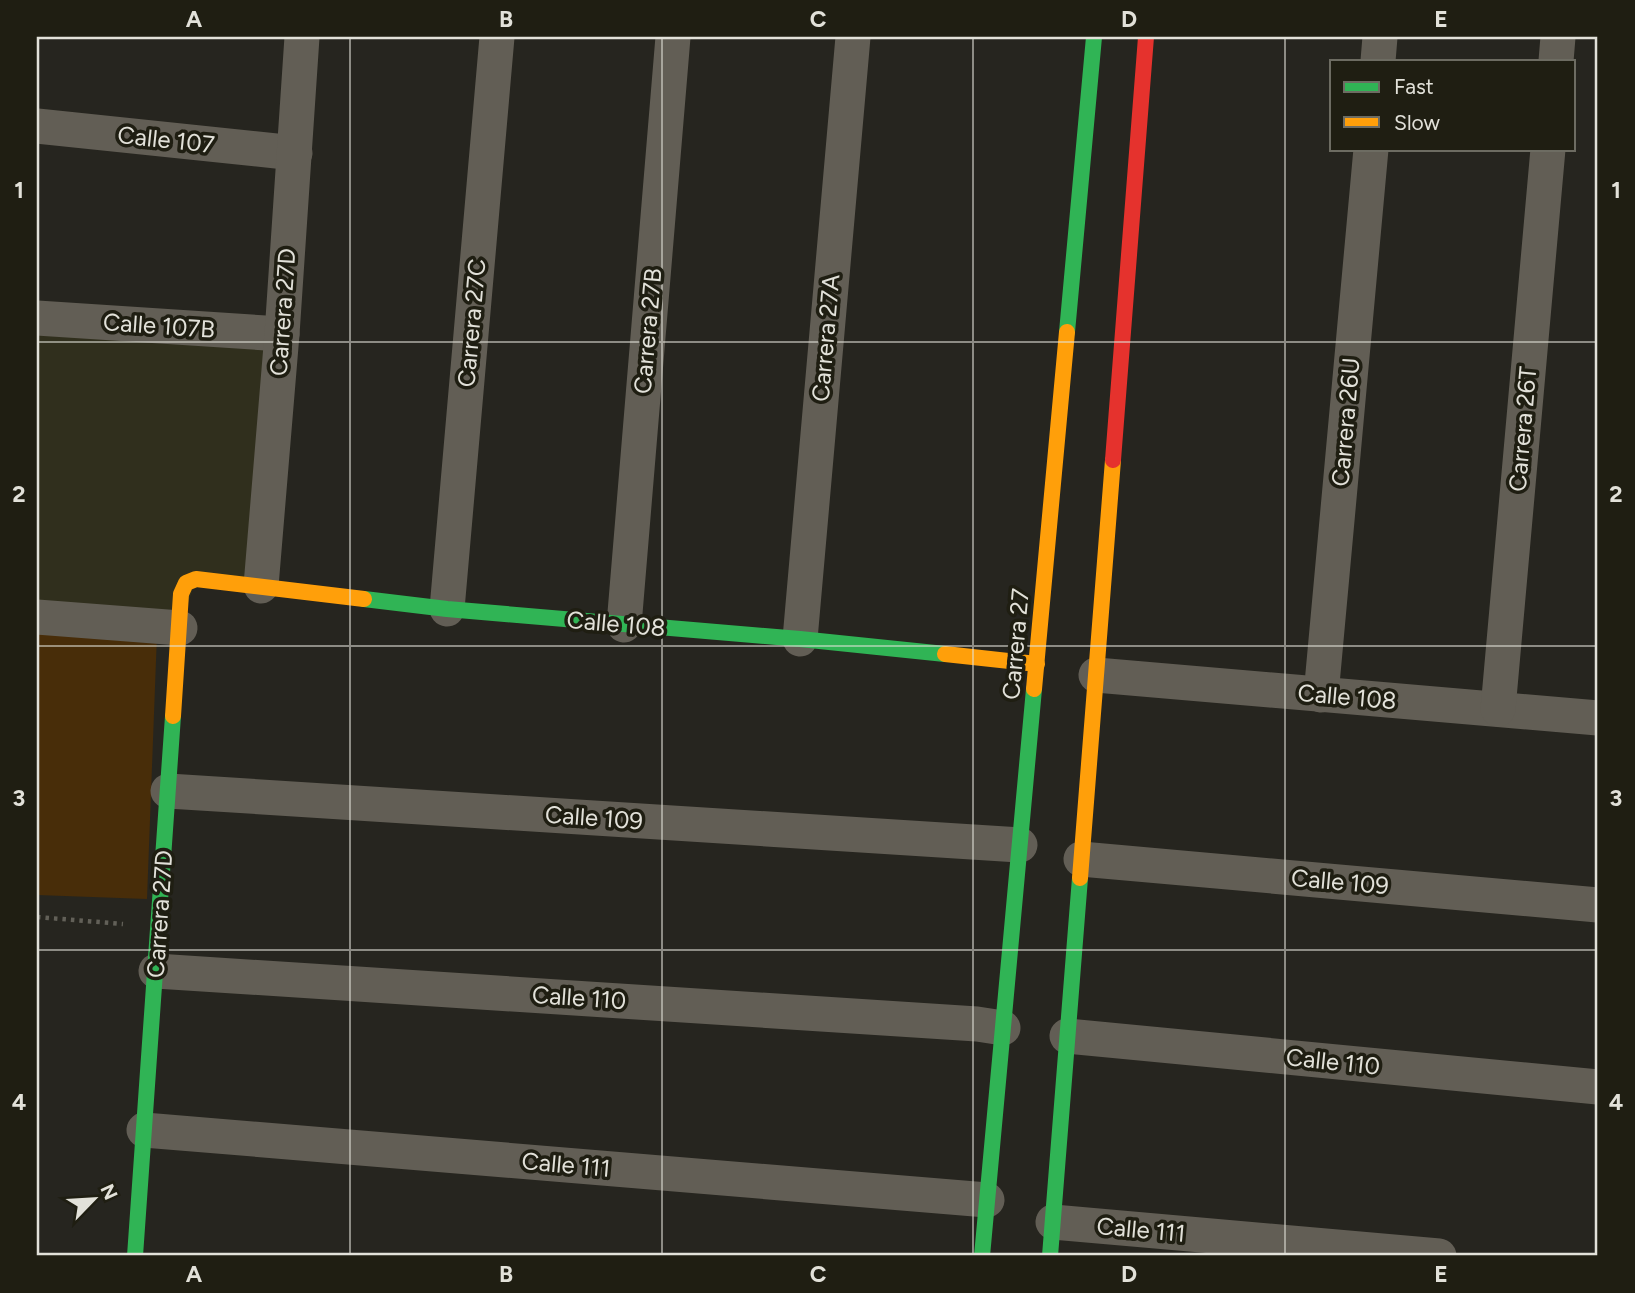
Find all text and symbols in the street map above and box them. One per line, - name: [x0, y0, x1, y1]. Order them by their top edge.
- text: A: [186, 5, 203, 33]
- text: B: [499, 5, 513, 33]
- text: C: [810, 5, 827, 33]
- text: D: [1121, 5, 1137, 33]
- text: E: [1434, 5, 1448, 33]
- legend: [1330, 60, 1576, 150]
- text: Fast: [1394, 74, 1434, 99]
- text: Slow: [1394, 110, 1440, 135]
- street label: Calle 107: [116, 120, 216, 159]
- text: 1: [14, 176, 24, 204]
- text: 1: [1611, 176, 1621, 204]
- street label: Carrera 27D: [264, 247, 301, 377]
- street label: Carrera 27C: [451, 258, 492, 388]
- street label: Carrera 27B: [628, 267, 667, 395]
- street label: Carrera 27A: [805, 272, 846, 403]
- street label: Calle 107B: [102, 307, 216, 344]
- street label: Carrera 26U: [1325, 356, 1366, 488]
- street label: Carrera 26T: [1503, 365, 1542, 493]
- text: 2: [12, 480, 26, 508]
- text: 2: [1609, 480, 1623, 508]
- street label: Carrera 27: [996, 587, 1035, 701]
- street label: Calle 108: [565, 605, 667, 642]
- street label: Calle 108: [1296, 678, 1398, 715]
- text: 3: [13, 784, 25, 812]
- text: 3: [1610, 784, 1622, 812]
- street label: Calle 109: [544, 800, 644, 835]
- street label: Carrera 27D: [141, 849, 178, 979]
- street label: Calle 109: [1290, 863, 1390, 900]
- street label: Calle 110: [531, 980, 627, 1015]
- street label: Calle 110: [1285, 1042, 1381, 1081]
- text: 4: [12, 1088, 26, 1116]
- text: 4: [1609, 1088, 1623, 1116]
- street label: Calle 111: [521, 1146, 612, 1183]
- north arrow: [60, 1164, 130, 1234]
- text: N: [95, 1181, 122, 1204]
- street label: Calle 111: [1096, 1211, 1187, 1248]
- text: A: [186, 1260, 203, 1288]
- text: B: [499, 1260, 513, 1288]
- text: C: [810, 1260, 827, 1288]
- text: D: [1121, 1260, 1137, 1288]
- text: E: [1434, 1260, 1448, 1288]

